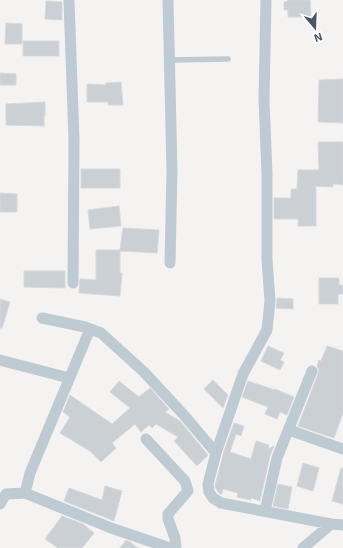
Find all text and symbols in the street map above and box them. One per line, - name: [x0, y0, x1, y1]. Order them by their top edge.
- north arrow: [295, 8, 335, 48]
- text: N: [312, 30, 324, 45]

